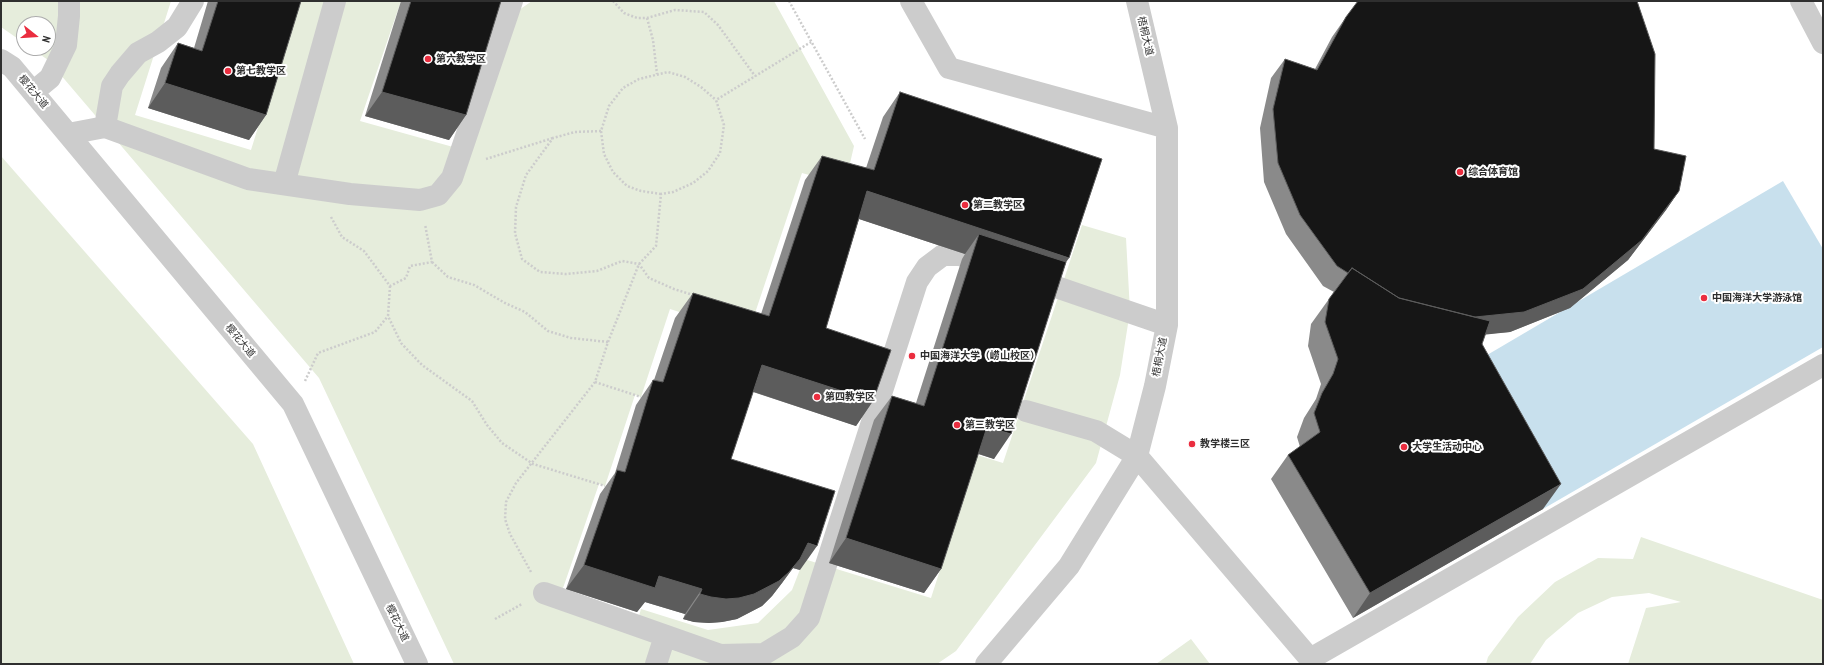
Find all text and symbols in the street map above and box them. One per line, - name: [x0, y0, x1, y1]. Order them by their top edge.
- street label: 梧桐大道: [1135, 15, 1155, 57]
- north arrow: [16, 16, 56, 56]
- text: N: [39, 34, 54, 44]
- place label: 第六教学区: [436, 53, 486, 65]
- marker: 第六教学区: [423, 54, 433, 64]
- place label: 第七教学区: [236, 65, 286, 77]
- marker: 第七教学区: [223, 66, 233, 76]
- street label: 樱花大道: [16, 73, 50, 111]
- place label: 综合体育馆: [1468, 166, 1518, 178]
- marker: 综合体育馆: [1455, 167, 1465, 177]
- place label: 第二教学区: [973, 199, 1023, 211]
- marker: 第二教学区: [960, 200, 970, 210]
- place label: 中国海洋大学游泳馆: [1712, 292, 1802, 304]
- marker: 中国海洋大学游泳馆: [1699, 293, 1709, 303]
- street label: 樱花大道: [223, 322, 257, 360]
- street label: 梧桐大道: [1150, 336, 1170, 378]
- place label: 中国海洋大学（崂山校区）: [920, 350, 1040, 362]
- marker: 中国海洋大学（崂山校区）: [907, 351, 917, 361]
- place label: 第四教学区: [825, 391, 875, 403]
- marker: 第四教学区: [812, 392, 822, 402]
- place label: 第三教学区: [965, 419, 1015, 431]
- marker: 第三教学区: [952, 420, 962, 430]
- place label: 教学楼三区: [1200, 438, 1250, 450]
- marker: 教学楼三区: [1187, 439, 1197, 449]
- place label: 大学生活动中心: [1412, 441, 1482, 453]
- marker: 大学生活动中心: [1399, 442, 1409, 452]
- street label: 樱花大道: [383, 602, 411, 644]

